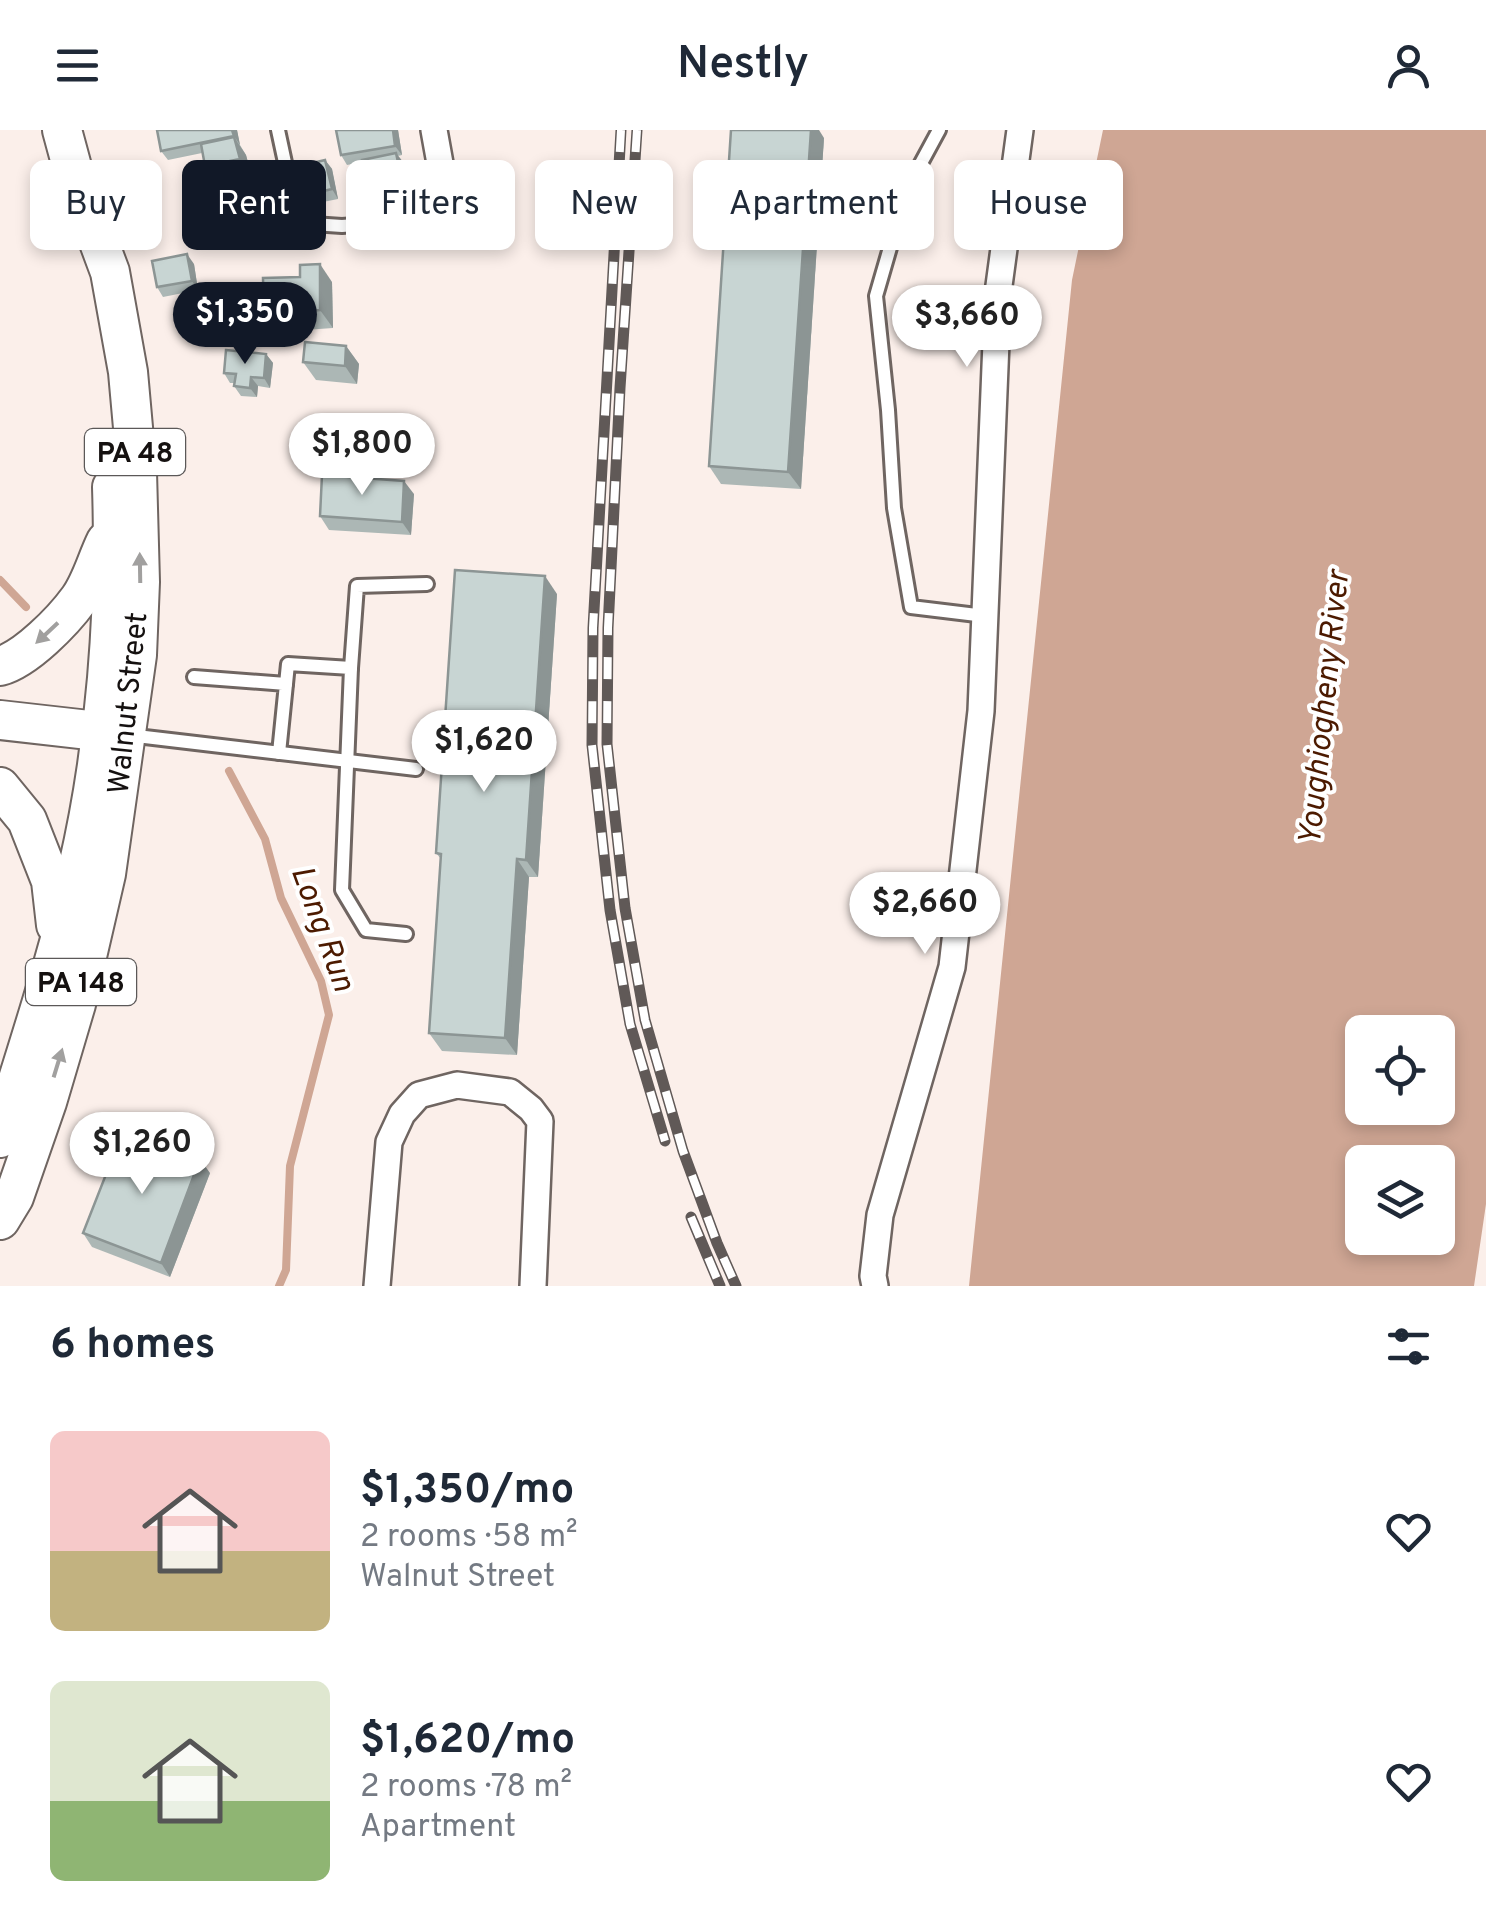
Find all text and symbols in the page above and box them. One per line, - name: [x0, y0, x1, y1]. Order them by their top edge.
- text: Nestly: [677, 37, 809, 94]
- icon: menu: [50, 38, 105, 93]
- icon: person: [1381, 38, 1436, 93]
- chip: Buy: [30, 160, 162, 250]
- chip: Rent: [182, 160, 326, 250]
- chip: Filters: [346, 160, 515, 250]
- chip: New: [535, 160, 673, 250]
- chip: Apartment: [693, 160, 934, 250]
- chip: House: [954, 160, 1123, 250]
- pin: $1,350: [164, 282, 326, 367]
- pin: $3,660: [886, 285, 1048, 370]
- text: $1,350: [195, 294, 295, 334]
- text: $3,660: [914, 297, 1020, 337]
- pin: $1,800: [281, 413, 443, 498]
- text: $1,800: [311, 425, 413, 465]
- road number: PA 48: [85, 429, 185, 475]
- one-way arrow: [131, 552, 147, 584]
- water label: Youghiogheny River: [1292, 566, 1361, 848]
- street label: Walnut Street: [102, 610, 157, 796]
- one-way arrow: [35, 621, 59, 644]
- pin: $1,620: [403, 710, 565, 795]
- text: $1,620: [434, 722, 534, 762]
- water label: Long Run: [280, 861, 363, 998]
- pin: $2,660: [844, 872, 1006, 957]
- text: $2,660: [871, 884, 979, 924]
- road number: PA 148: [26, 959, 136, 1005]
- map controls: [1345, 1015, 1455, 1255]
- button: locate: [1345, 1015, 1455, 1125]
- one-way arrow: [51, 1048, 66, 1078]
- pin: $1,260: [61, 1112, 223, 1197]
- text: $1,260: [92, 1124, 192, 1164]
- button: layers: [1345, 1145, 1455, 1255]
- icon: filters: [1381, 1319, 1436, 1374]
- text: 6 homes: [50, 1320, 215, 1373]
- text: $1,350/mo: [360, 1465, 574, 1518]
- icon: home: [130, 1471, 250, 1591]
- icon: heart: [1381, 1504, 1436, 1559]
- text: 2 rooms · 58 m²: [360, 1518, 578, 1558]
- text: Walnut Street: [360, 1558, 555, 1598]
- text: $1,620/mo: [360, 1715, 575, 1768]
- icon: home: [130, 1721, 250, 1841]
- icon: heart: [1381, 1754, 1436, 1809]
- text: 2 rooms · 78 m²: [360, 1768, 572, 1808]
- text: Apartment: [360, 1808, 516, 1848]

